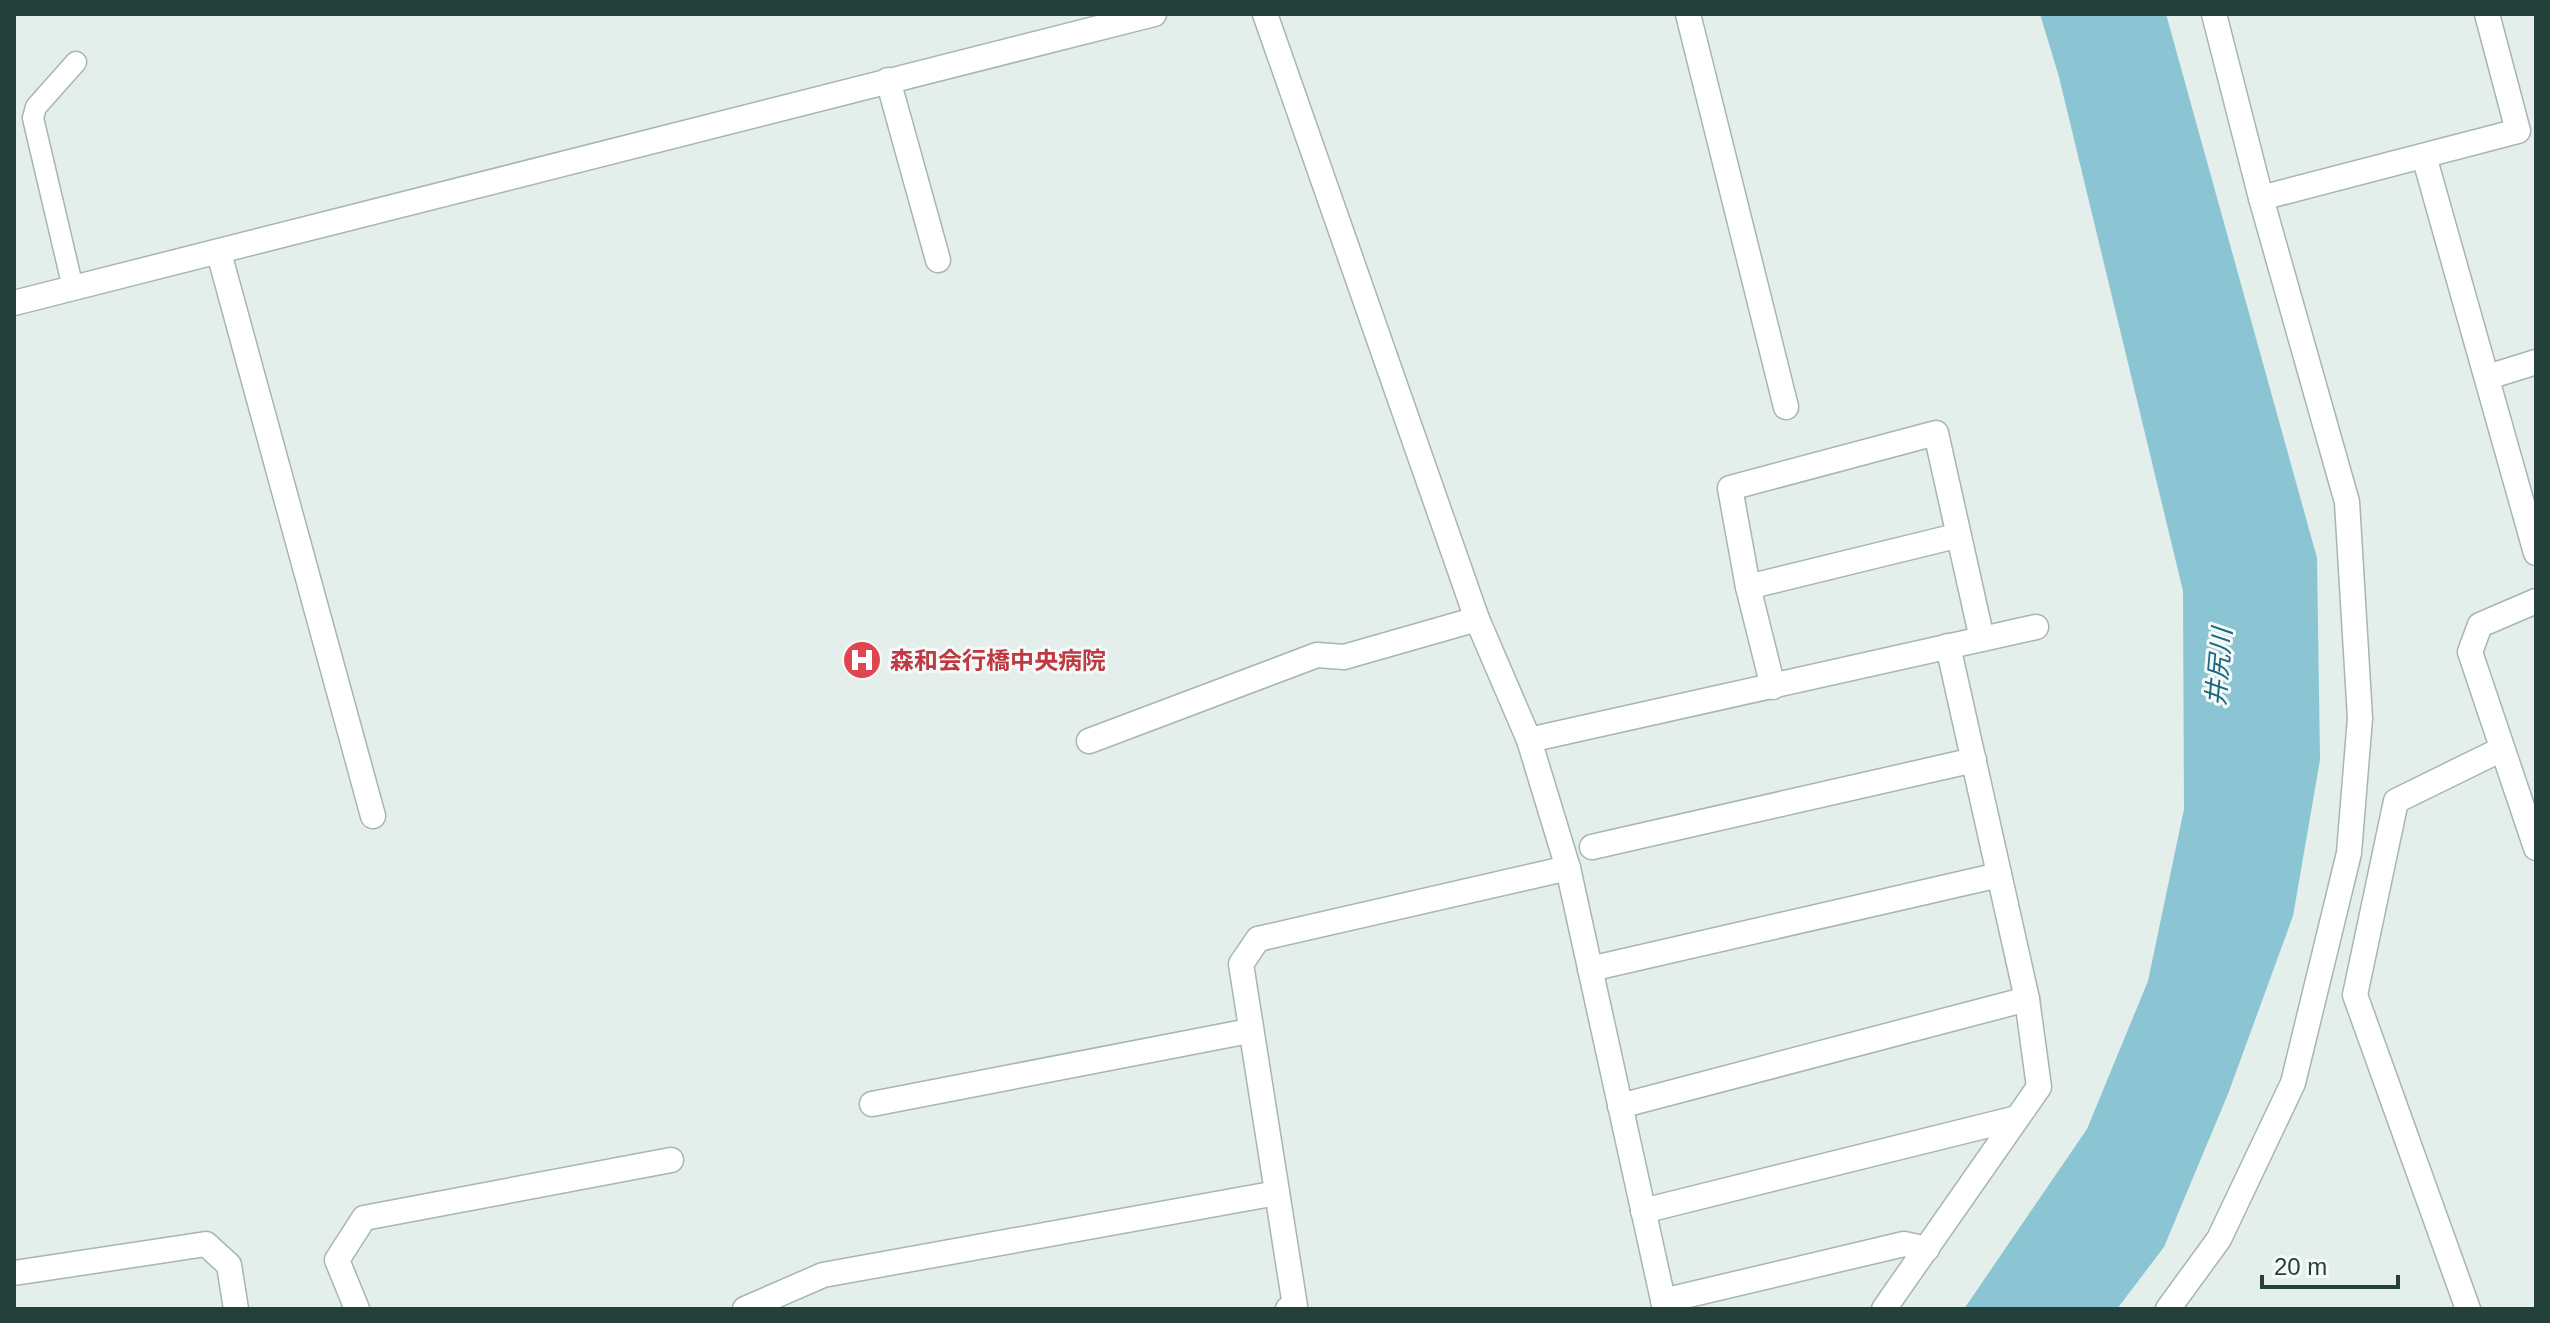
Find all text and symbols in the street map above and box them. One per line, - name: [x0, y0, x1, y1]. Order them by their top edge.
- water label: 井尻川: [2201, 624, 2238, 707]
- hospital icon: 森和会行橋中央病院: [841, 639, 883, 681]
- place label: 森和会行橋中央病院: [890, 647, 1106, 674]
- scale bar: [2262, 1239, 2398, 1289]
- text: 20 m: [2274, 1253, 2327, 1280]

